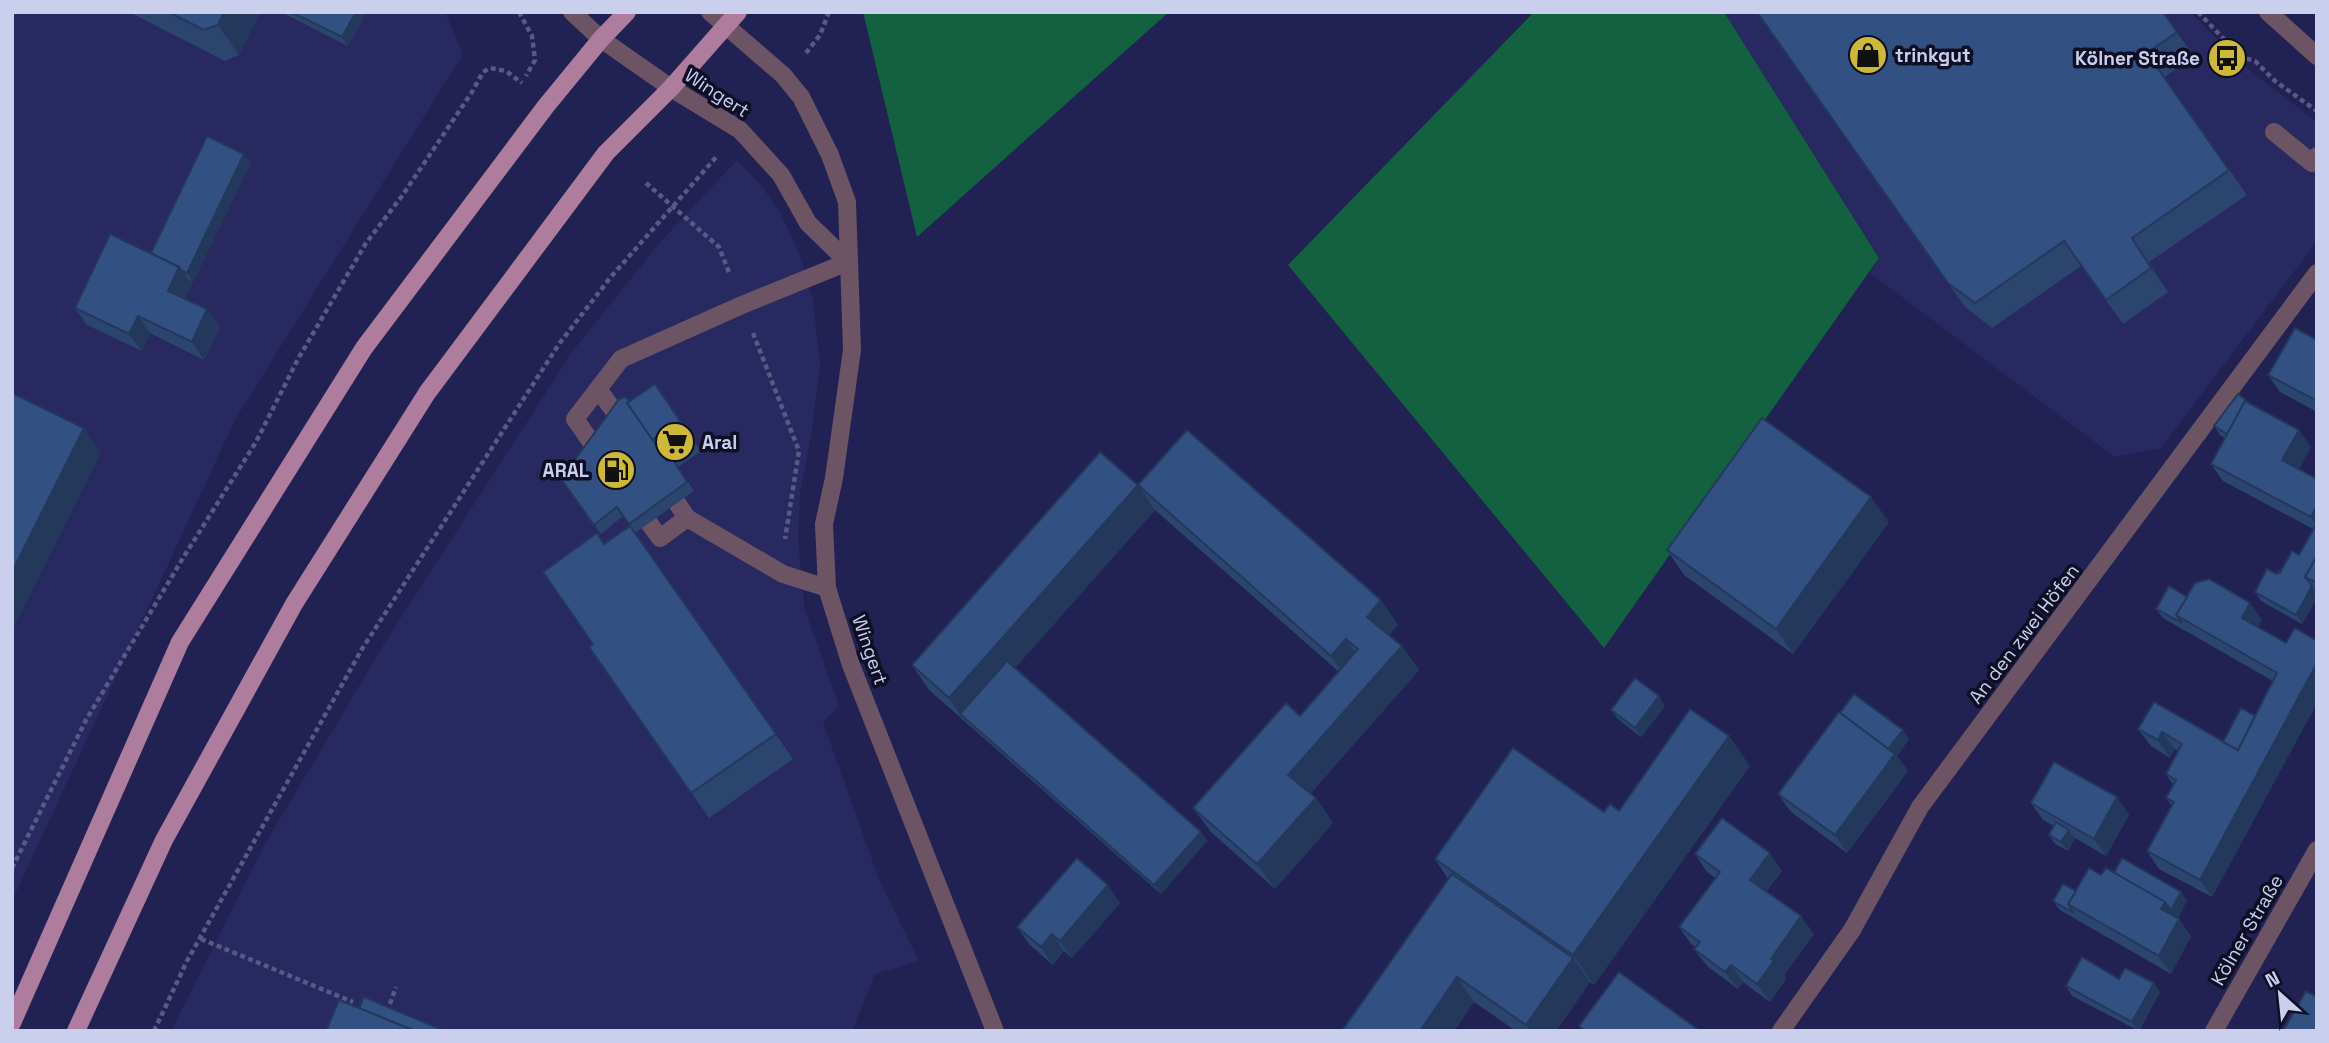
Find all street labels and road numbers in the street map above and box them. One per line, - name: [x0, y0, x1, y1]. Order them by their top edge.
- street label: Wingert: [680, 63, 754, 123]
- street label: An den zwei Höfen: [1963, 559, 2085, 709]
- street label: Wingert: [846, 612, 894, 688]
- street label: Kölner Straße: [2205, 870, 2289, 990]

